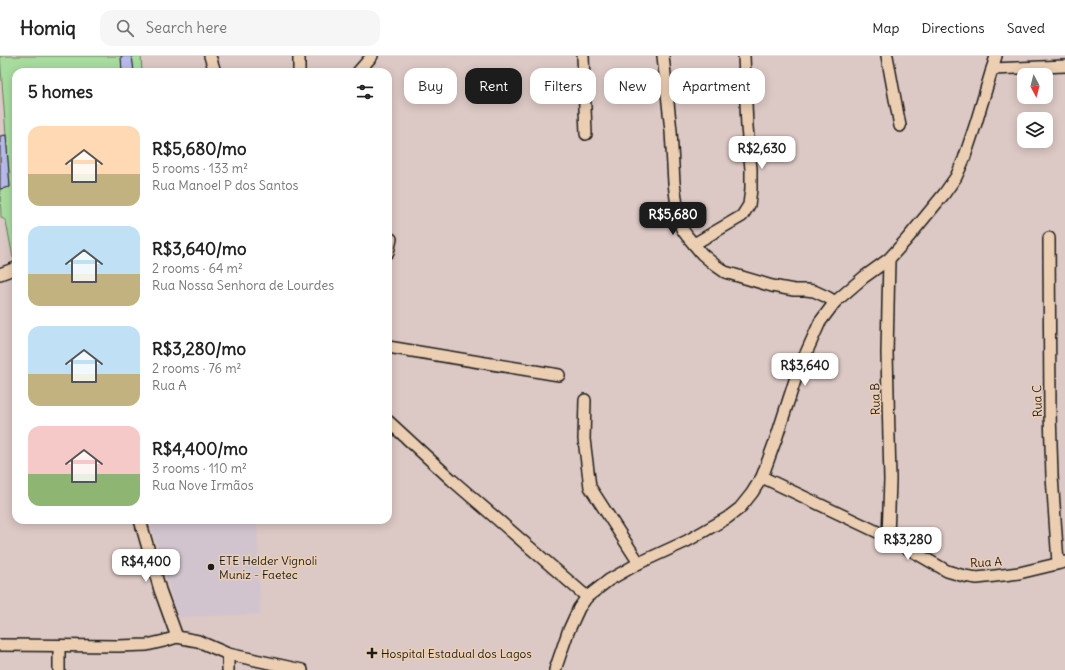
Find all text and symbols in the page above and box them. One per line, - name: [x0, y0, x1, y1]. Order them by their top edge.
- search box: [100, 10, 380, 46]
- text: Homiq: [20, 16, 76, 40]
- icon: search: [114, 17, 136, 39]
- text: Search here: [146, 18, 227, 37]
- text: Map: [872, 19, 899, 37]
- text: Directions: [921, 19, 985, 37]
- text: Saved: [1007, 19, 1045, 37]
- chip: Buy: [404, 68, 457, 104]
- chip: Rent: [465, 68, 522, 104]
- chip: Filters: [530, 68, 596, 104]
- chip: New: [604, 68, 661, 104]
- chip: Apartment: [669, 68, 765, 104]
- north arrow: [1017, 68, 1053, 104]
- map controls: [1017, 68, 1053, 148]
- text: 5 homes: [28, 81, 93, 103]
- icon: filters: [354, 81, 376, 103]
- button: layers: [1017, 112, 1053, 148]
- pin: R$2,630: [725, 136, 799, 170]
- text: R$5,680/mo: [152, 138, 247, 160]
- text: R$2,630: [738, 140, 786, 157]
- icon: home: [60, 142, 108, 190]
- text: 5 rooms · 133 m²: [152, 160, 248, 177]
- text: Rua Manoel P dos Santos: [152, 177, 299, 194]
- pin: R$5,680: [636, 202, 710, 236]
- text: R$5,680: [648, 206, 698, 223]
- text: R$3,640/mo: [152, 238, 247, 260]
- icon: home: [60, 242, 108, 290]
- text: 2 rooms · 64 m²: [152, 260, 243, 277]
- text: Rua Nossa Senhora de Lourdes: [152, 277, 334, 294]
- text: R$3,280/mo: [152, 338, 246, 360]
- icon: home: [60, 342, 108, 390]
- pin: R$3,640: [768, 353, 842, 387]
- text: R$3,640: [780, 357, 830, 374]
- text: 2 rooms · 76 m²: [152, 360, 241, 377]
- text: Rua A: [152, 377, 187, 394]
- street label: Rua B: [867, 383, 883, 415]
- street label: Rua C: [1029, 385, 1045, 417]
- text: R$4,400/mo: [152, 438, 248, 460]
- icon: home: [60, 442, 108, 490]
- text: 3 rooms · 110 m²: [152, 460, 247, 477]
- text: Rua Nove Irmãos: [152, 477, 254, 494]
- pin: R$3,280: [871, 527, 945, 561]
- text: R$3,280: [884, 531, 932, 548]
- pin: R$4,400: [109, 549, 183, 583]
- text: R$4,400: [121, 553, 171, 570]
- place label: ETE Helder Vignoli Muniz - Faetec: [219, 553, 317, 582]
- street label: Rua A: [970, 554, 1003, 570]
- marker: ETE Helder Vignoli Muniz - Faetec: [206, 562, 216, 572]
- place label: Hospital Estadual dos Lagos: [381, 646, 532, 661]
- marker: Hospital Estadual dos Lagos: [366, 647, 378, 659]

